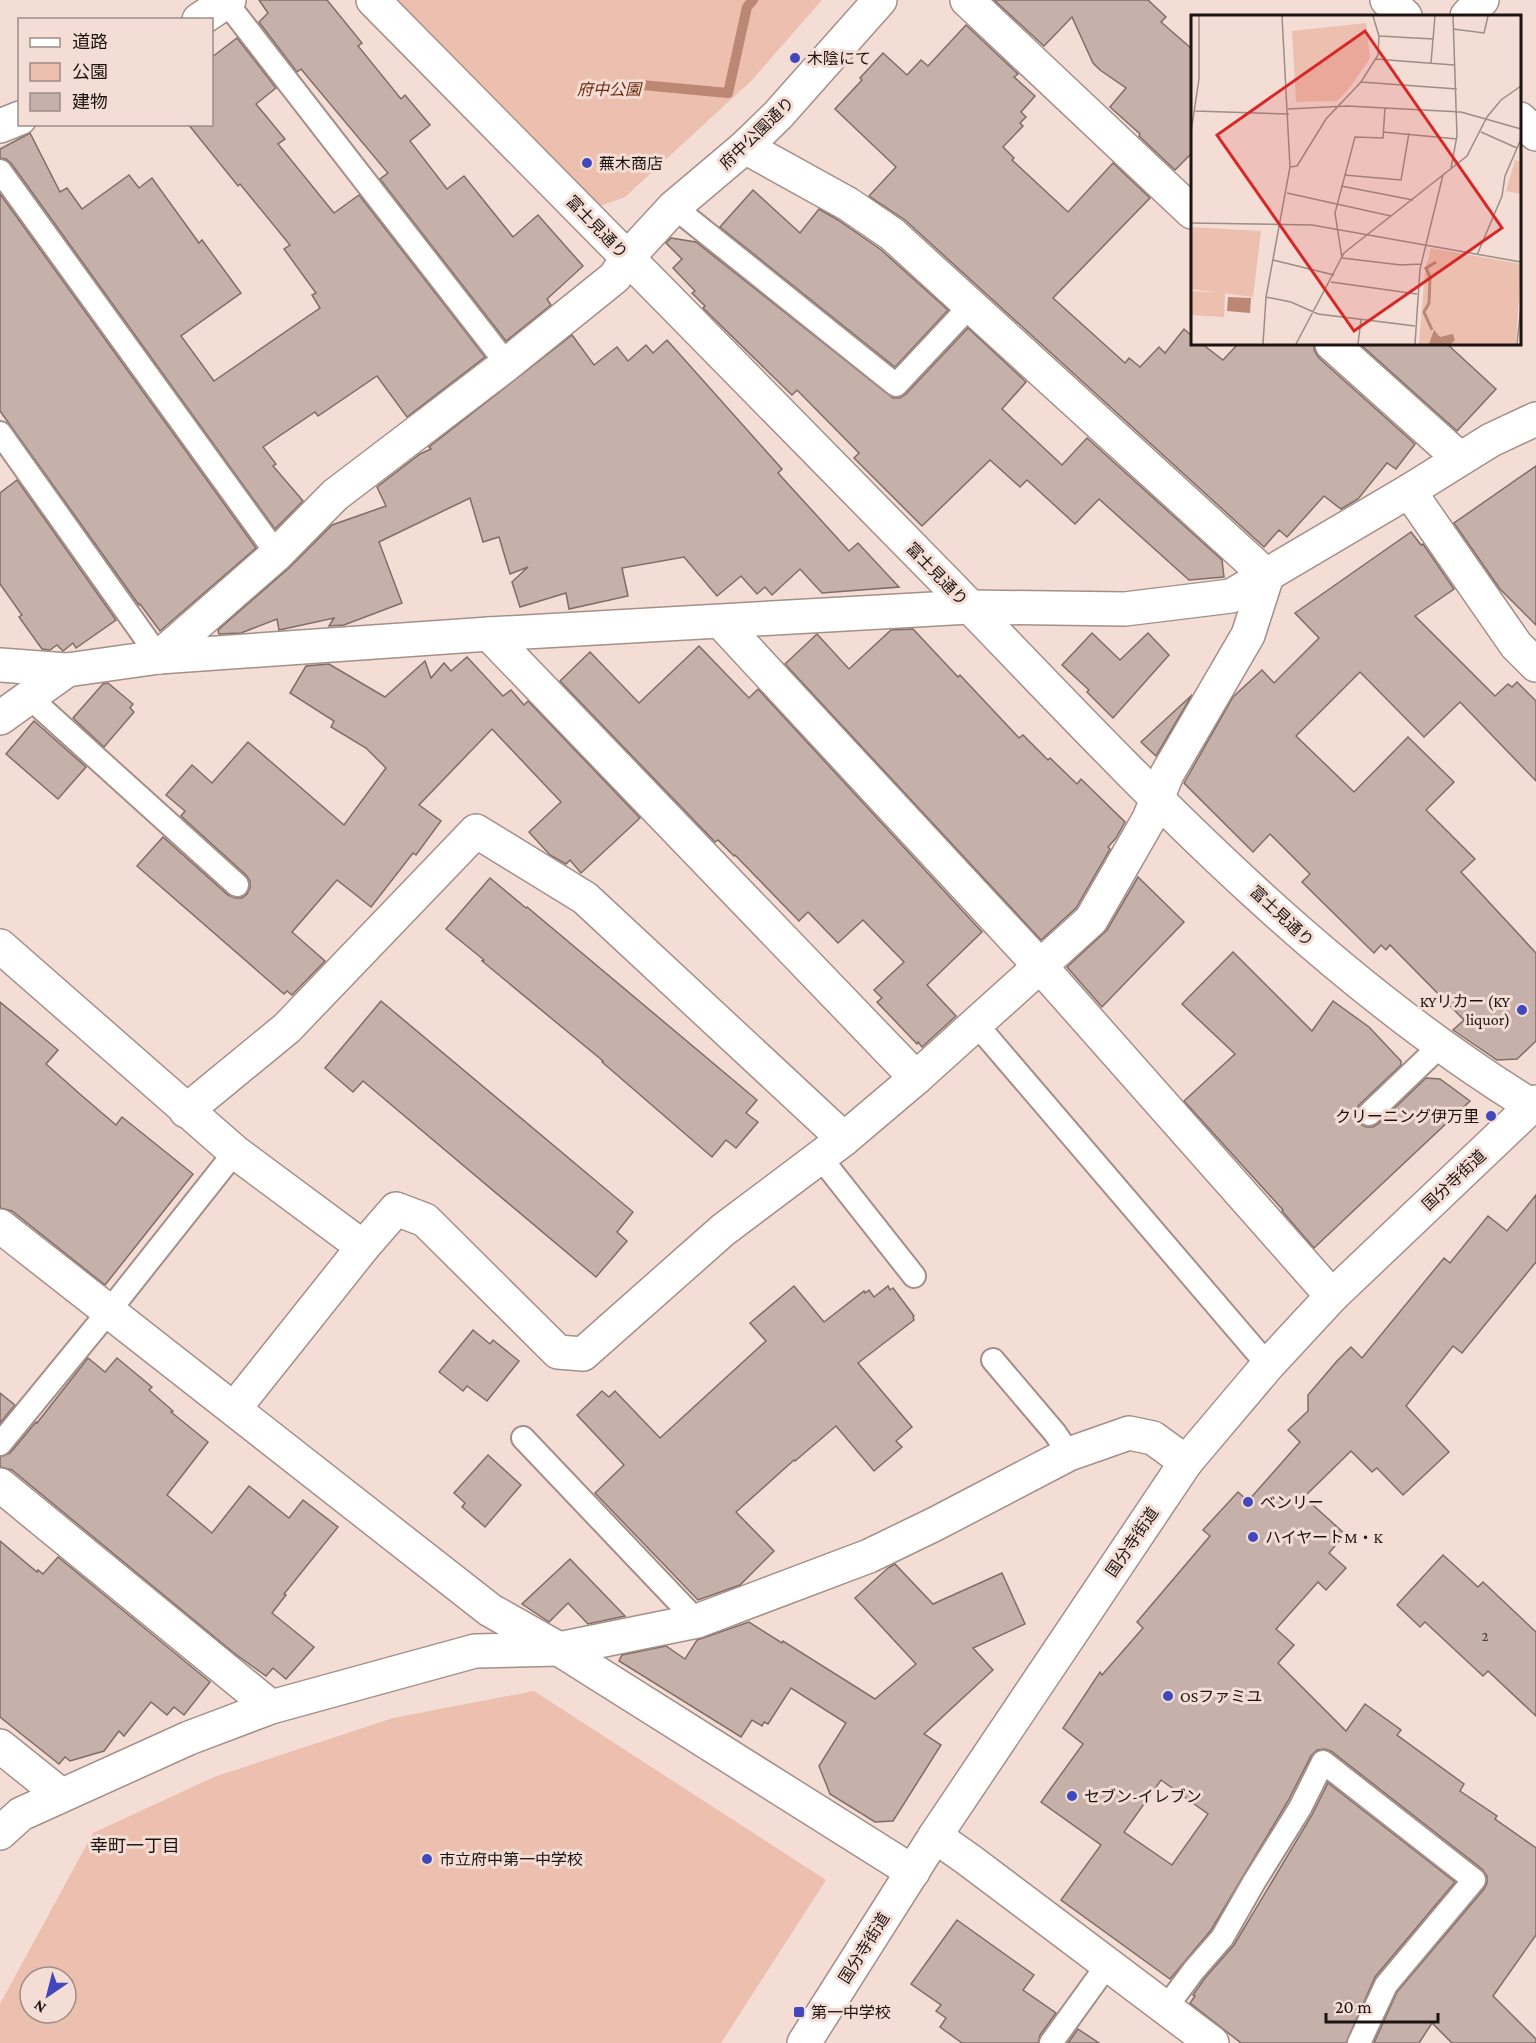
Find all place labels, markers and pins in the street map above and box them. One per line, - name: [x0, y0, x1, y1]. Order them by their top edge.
- place label: 木陰にて: [807, 50, 871, 67]
- marker: 木陰にて: [788, 51, 802, 65]
- place label: 蕪木商店: [599, 155, 663, 172]
- marker: 蕪木商店: [580, 156, 594, 170]
- place label: KYリカー (KY liquor): [1420, 993, 1511, 1029]
- marker: KYリカー (KY liquor): [1515, 1003, 1529, 1017]
- place label: クリーニング伊万里: [1335, 1108, 1479, 1125]
- marker: クリーニング伊万里: [1484, 1109, 1498, 1123]
- place label: ベンリー: [1260, 1494, 1324, 1511]
- marker: ベンリー: [1241, 1495, 1255, 1509]
- place label: ハイヤートM・K: [1265, 1529, 1383, 1546]
- marker: ハイヤートM・K: [1246, 1530, 1260, 1544]
- place label: OSファミユ: [1180, 1688, 1262, 1705]
- marker: OSファミユ: [1161, 1689, 1175, 1703]
- place label: セブン-イレブン: [1084, 1788, 1202, 1805]
- marker: セブン-イレブン: [1065, 1789, 1079, 1803]
- place label: 市立府中第一中学校: [439, 1851, 583, 1868]
- marker: 市立府中第一中学校: [420, 1852, 434, 1866]
- place label: 第一中学校: [811, 2004, 891, 2021]
- marker: 第一中学校: [792, 2005, 806, 2019]

